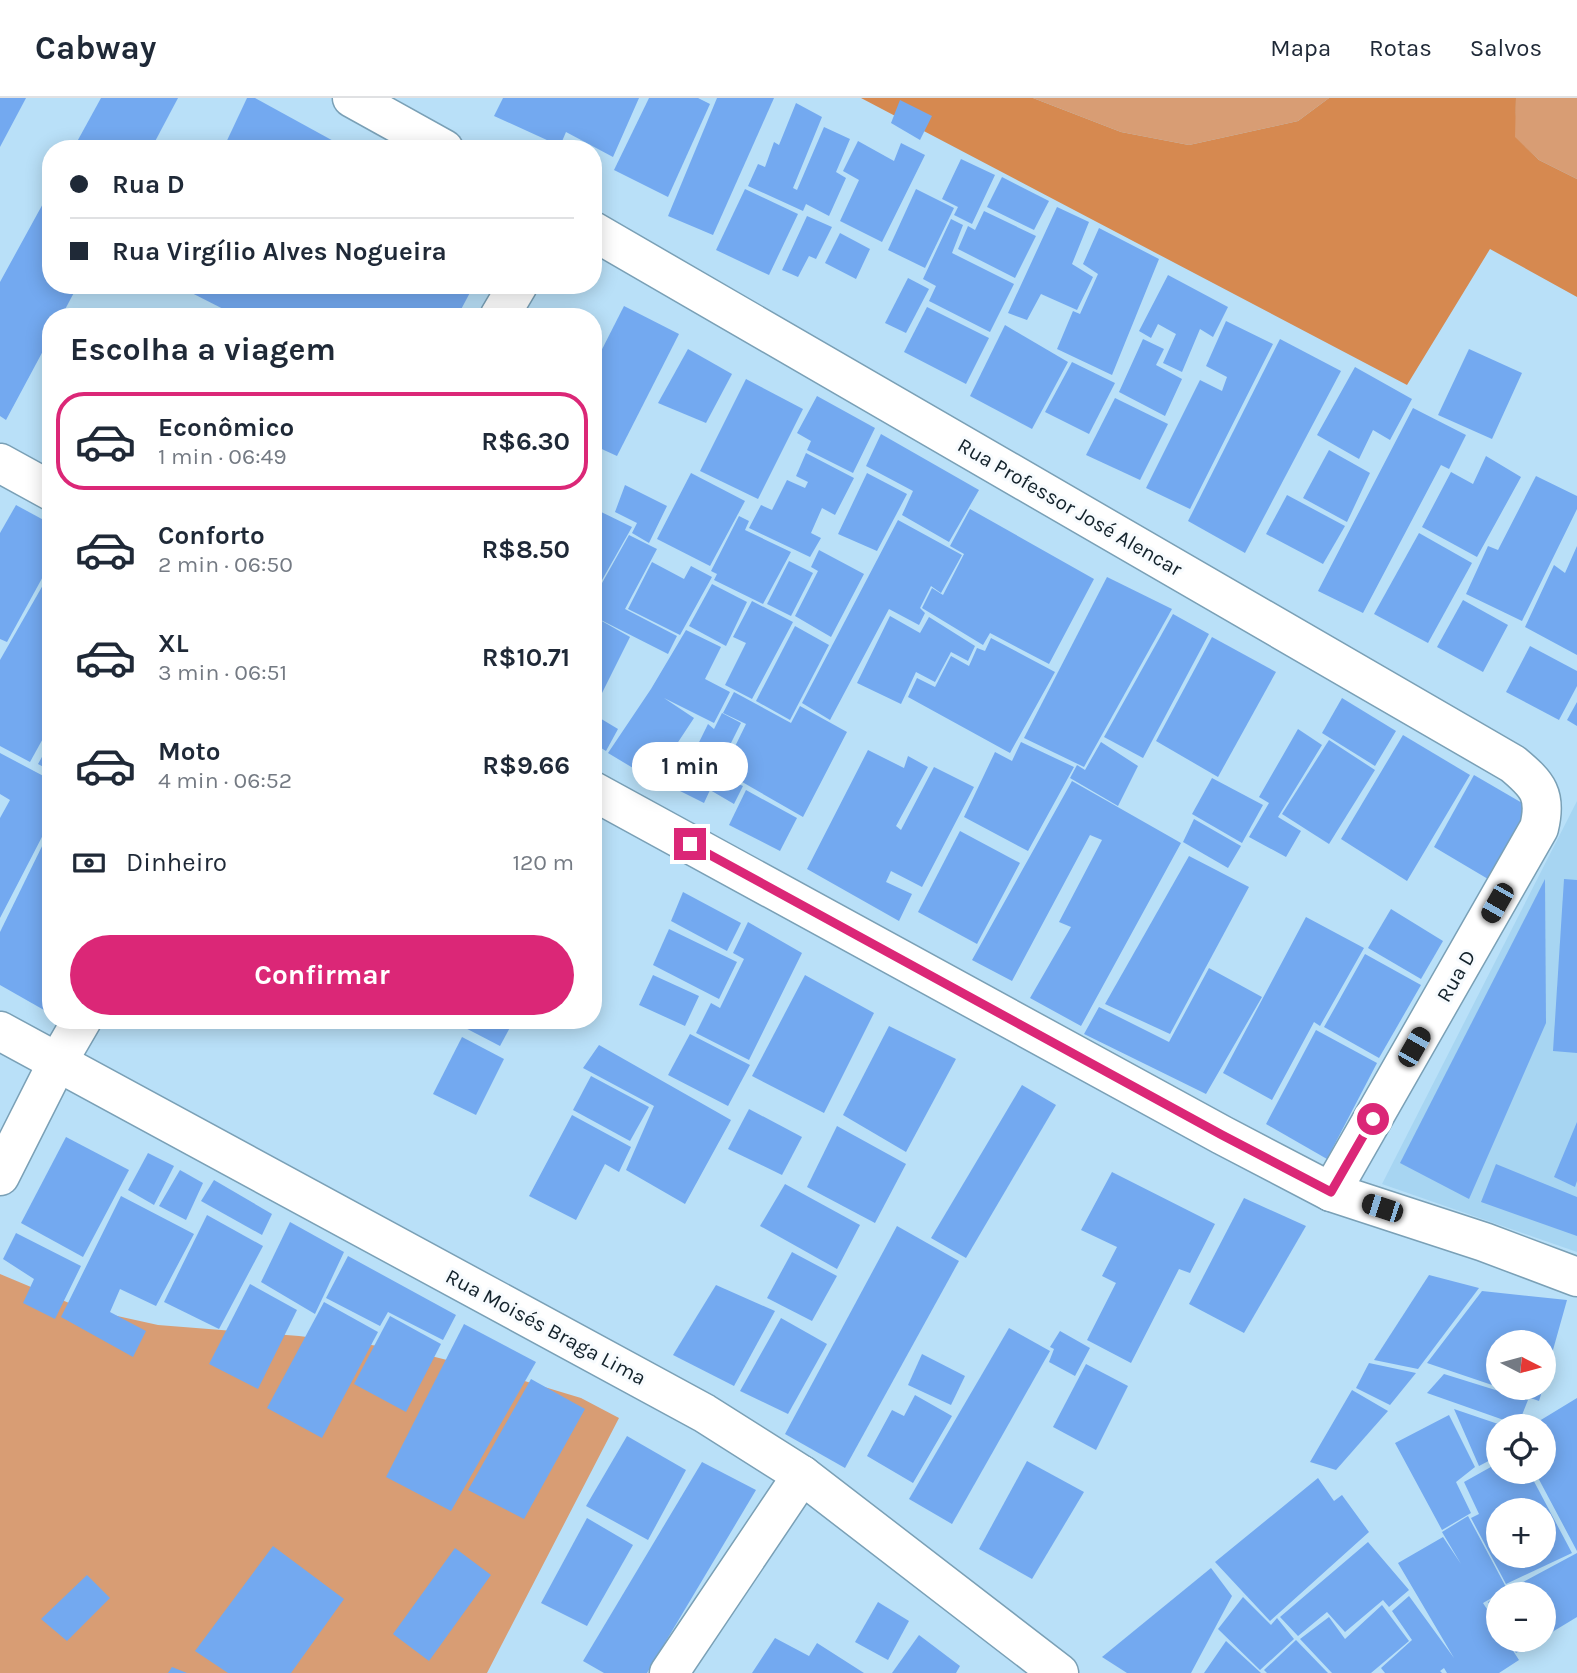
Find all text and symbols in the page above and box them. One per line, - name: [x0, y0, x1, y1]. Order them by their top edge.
- text: Cabway: [35, 29, 156, 67]
- text: Mapa: [1270, 34, 1331, 62]
- text: Rotas: [1369, 34, 1432, 62]
- text: Salvos: [1470, 34, 1542, 62]
- text: Rua D: [112, 169, 185, 200]
- text: Rua Virgílio Alves Nogueira: [112, 236, 447, 267]
- text: Escolha a viagem: [70, 331, 336, 368]
- icon: car: [74, 410, 137, 473]
- text: Econômico: [158, 412, 294, 443]
- text: R$6.30: [481, 426, 570, 457]
- street label: Rua Professor José Alencar: [954, 433, 1187, 581]
- text: 1 min · 06:49: [158, 443, 287, 470]
- icon: car: [74, 518, 137, 581]
- text: Conforto: [158, 520, 265, 551]
- text: R$8.50: [481, 534, 570, 565]
- text: 2 min · 06:50: [158, 551, 293, 578]
- icon: car: [74, 626, 137, 689]
- text: XL: [158, 628, 189, 659]
- text: R$10.71: [482, 642, 570, 673]
- text: 3 min · 06:51: [158, 659, 287, 686]
- icon: car: [74, 734, 137, 797]
- text: Moto: [158, 736, 220, 767]
- callout: 1 min: [632, 742, 748, 792]
- text: R$9.66: [482, 750, 570, 781]
- text: 1 min: [661, 753, 719, 780]
- text: 4 min · 06:52: [158, 767, 292, 794]
- route end: [674, 828, 706, 860]
- icon: cash: [70, 844, 108, 882]
- text: Dinheiro: [126, 847, 227, 878]
- text: 120 m: [512, 849, 574, 876]
- car: [1478, 880, 1517, 926]
- button: Confirmar: [70, 935, 574, 1015]
- street label: Rua D: [1432, 946, 1480, 1006]
- car: [1395, 1024, 1434, 1070]
- route start: [1357, 1103, 1389, 1135]
- car: [1359, 1192, 1406, 1224]
- street label: Rua Moisés Braga Lima: [442, 1264, 650, 1390]
- north arrow: [1486, 1330, 1556, 1400]
- map controls: [1486, 1330, 1556, 1652]
- button: locate: [1486, 1414, 1556, 1484]
- button: +: [1486, 1498, 1556, 1568]
- button: −: [1486, 1582, 1556, 1652]

